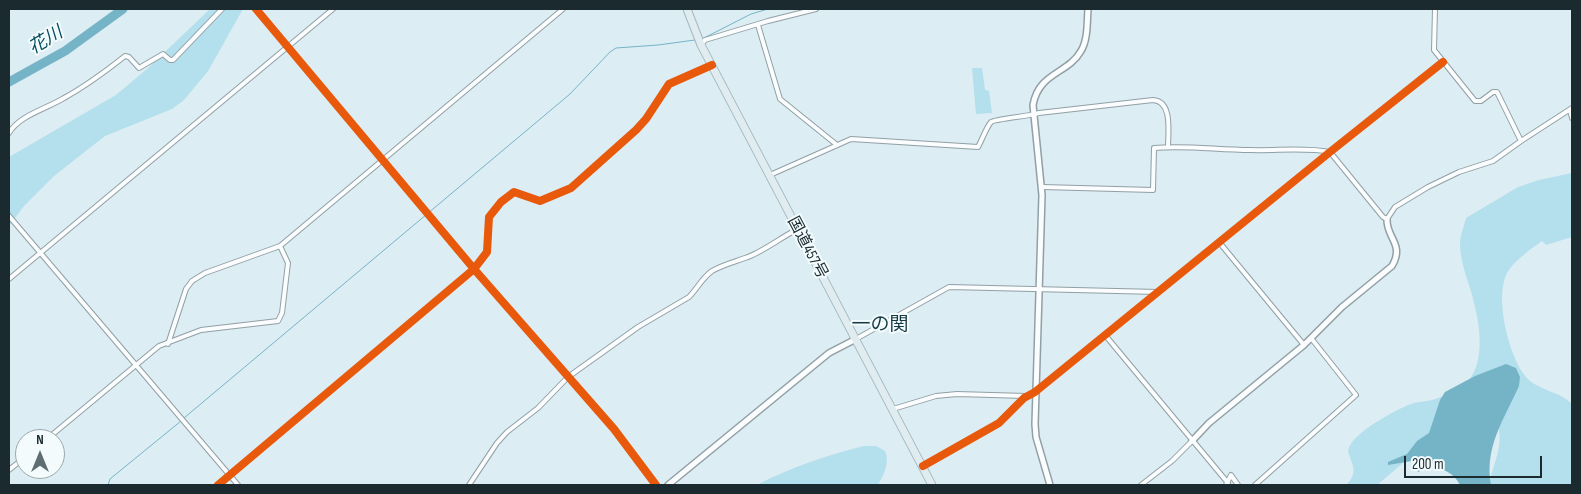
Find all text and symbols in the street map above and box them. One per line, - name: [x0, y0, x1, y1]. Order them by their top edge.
- water label: 花川: [25, 22, 67, 60]
- street label: 国道457号: [783, 214, 831, 282]
- district label: 一の関: [852, 314, 908, 336]
- north arrow: [15, 429, 65, 479]
- text: N: [36, 431, 44, 448]
- scale bar: [1406, 446, 1544, 478]
- text: 200 m: [1412, 455, 1444, 474]

